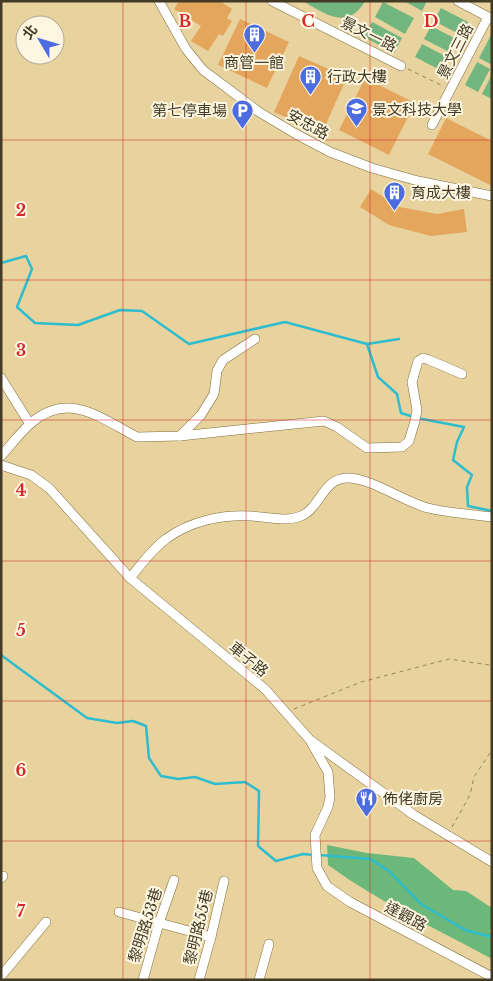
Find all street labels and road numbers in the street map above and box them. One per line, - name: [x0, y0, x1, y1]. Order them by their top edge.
- street label: 景文一路: [338, 12, 400, 56]
- street label: 景文三路: [433, 20, 477, 82]
- street label: 安忠路: [284, 105, 332, 143]
- street label: 車子路: [226, 637, 272, 681]
- street label: 黎明路53巷: [124, 885, 166, 965]
- street label: 黎明路55巷: [179, 887, 217, 967]
- street label: 達觀路: [382, 897, 430, 935]

